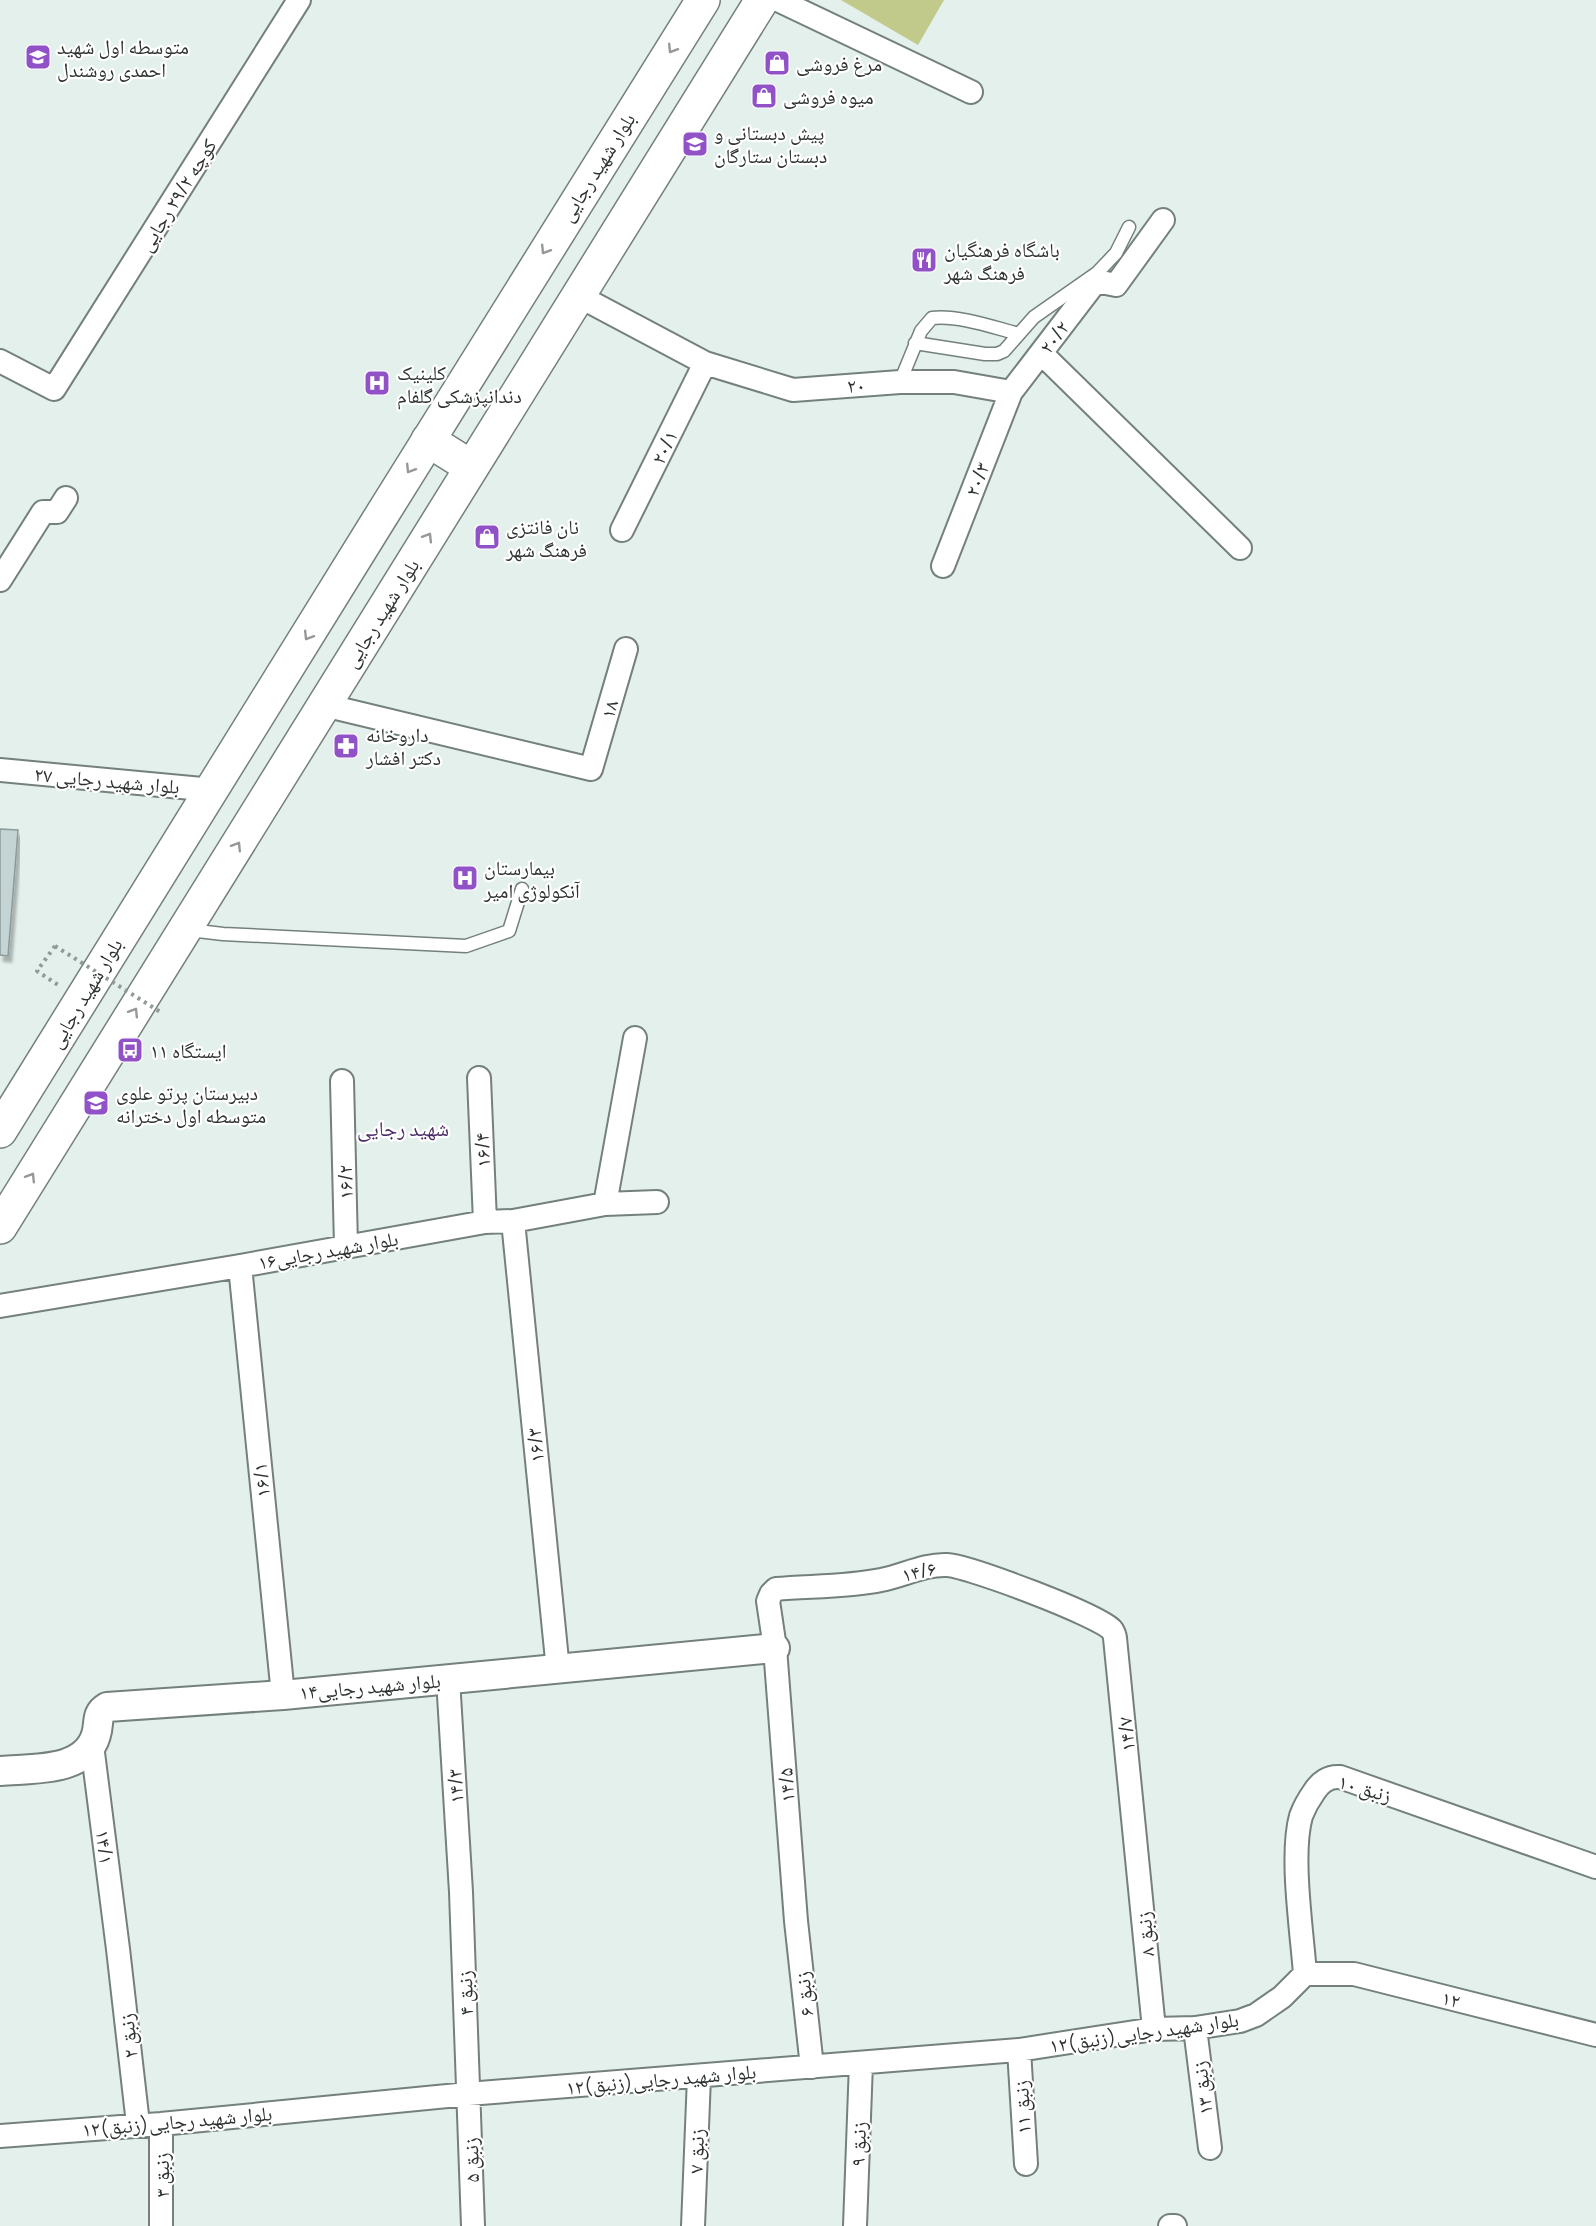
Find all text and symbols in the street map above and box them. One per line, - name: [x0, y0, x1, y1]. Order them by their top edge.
- place label: متوسطه اول شهید احمدی روشندل: [57, 33, 189, 83]
- school or university icon: متوسطه اول شهید احمدی روشندل: [23, 42, 53, 72]
- one-way arrow: [668, 43, 679, 54]
- shop icon: مرغ فروشی: [762, 48, 792, 78]
- place label: مرغ فروشی: [796, 50, 882, 77]
- shop icon: میوه فروشی: [749, 81, 779, 111]
- place label: میوه فروشی: [783, 83, 874, 110]
- street label: بلوار شهید رجایی: [553, 107, 641, 227]
- place label: پیش دبستانی و دبستان ستارگان: [714, 119, 827, 169]
- school or university icon: پیش دبستانی و دبستان ستارگان: [680, 129, 710, 159]
- street label: کوچه ۲۹/۲ رجایی: [132, 133, 222, 257]
- place label: باشگاه فرهنگیان فرهنگ شهر: [943, 236, 1060, 286]
- one-way arrow: [541, 244, 553, 254]
- restaurant icon: باشگاه فرهنگیان فرهنگ شهر: [909, 245, 939, 275]
- street label: ۲۰/۲: [1033, 315, 1075, 359]
- place label: کلینیک دندانپزشکی گلفام: [397, 359, 522, 410]
- hospital icon: کلینیک دندانپزشکی گلفام: [362, 368, 392, 398]
- street label: ۲۰: [846, 371, 866, 399]
- street label: ۲۰/۱: [644, 425, 684, 469]
- street label: ۲۰/۳: [958, 458, 996, 500]
- one-way arrow: [405, 463, 417, 473]
- place label: نان فانتزی فرهنگ شهر: [505, 513, 587, 563]
- shop icon: نان فانتزی فرهنگ شهر: [472, 522, 502, 552]
- one-way arrow: [420, 533, 432, 543]
- street label: بلوار شهید رجایی: [337, 553, 425, 673]
- one-way arrow: [304, 629, 315, 640]
- street label: ۱۸: [594, 697, 624, 721]
- place label: داروخانه دکتر افشار: [365, 721, 441, 771]
- pharmacy icon: داروخانه دکتر افشار: [331, 731, 361, 761]
- street label: ۲۷ بلوار شهید رجایی: [33, 760, 181, 800]
- one-way arrow: [229, 842, 241, 852]
- place label: بیمارستان آنکولوژی امیر: [483, 854, 581, 904]
- hospital icon: بیمارستان آنکولوژی امیر: [450, 863, 480, 893]
- street label: بلوار شهید رجایی: [42, 933, 128, 1053]
- one-way arrow: [126, 1008, 138, 1018]
- bus stop icon: ایستگاه ۱۱: [115, 1035, 145, 1065]
- place label: ایستگاه ۱۱: [150, 1037, 226, 1064]
- place label: دبیرستان پرتو علوی متوسطه اول دخترانه: [116, 1079, 266, 1129]
- school or university icon: دبیرستان پرتو علوی متوسطه اول دخترانه: [81, 1088, 111, 1118]
- district label: شهید رجایی: [357, 1114, 449, 1142]
- street label: ۱۶/۴: [468, 1132, 496, 1168]
- street label: ۱۶/۲: [331, 1164, 359, 1200]
- one-way arrow: [23, 1173, 35, 1183]
- street label: بلوار شهید رجایی۱۶: [256, 1224, 400, 1276]
- street label: ۱۶/۳: [520, 1426, 550, 1464]
- street label: ۱۶/۱: [246, 1461, 276, 1499]
- street label: ۱۴/۶: [899, 1554, 939, 1588]
- street label: بلوار شهید رجایی۱۴: [298, 1666, 442, 1706]
- street label: ۱۴/۷: [1111, 1715, 1141, 1753]
- street label: ۱۴/۵: [771, 1767, 801, 1803]
- street label: ۱۴/۳: [440, 1768, 470, 1804]
- street label: زنبق ۱۰: [1335, 1768, 1395, 1808]
- street label: ۱۴/۱: [89, 1828, 121, 1866]
- street label: زنبق ۸: [1130, 1910, 1160, 1958]
- street label: زنبق ۴: [451, 1970, 479, 2016]
- street label: زنبق ۶: [788, 1970, 820, 2018]
- street label: ۱۲: [1439, 1984, 1463, 2014]
- street label: ۱۲بلوار شهید رجایی(زنبق): [1048, 2005, 1240, 2059]
- street label: زنبق ۲: [112, 2012, 144, 2060]
- street label: ۱۲بلوار شهید رجایی(زنبق): [565, 2057, 757, 2101]
- street label: زنبق ۱۳: [1185, 2060, 1219, 2116]
- street label: زنبق ۱۱: [1007, 2079, 1037, 2135]
- street label: ۱۲بلوار شهید رجایی(زنبق): [81, 2099, 273, 2143]
- street label: زنبق ۹: [844, 2121, 872, 2167]
- street label: زنبق ۷: [682, 2128, 710, 2174]
- street label: زنبق ۵: [457, 2137, 485, 2183]
- street label: زنبق ۳: [148, 2153, 175, 2197]

